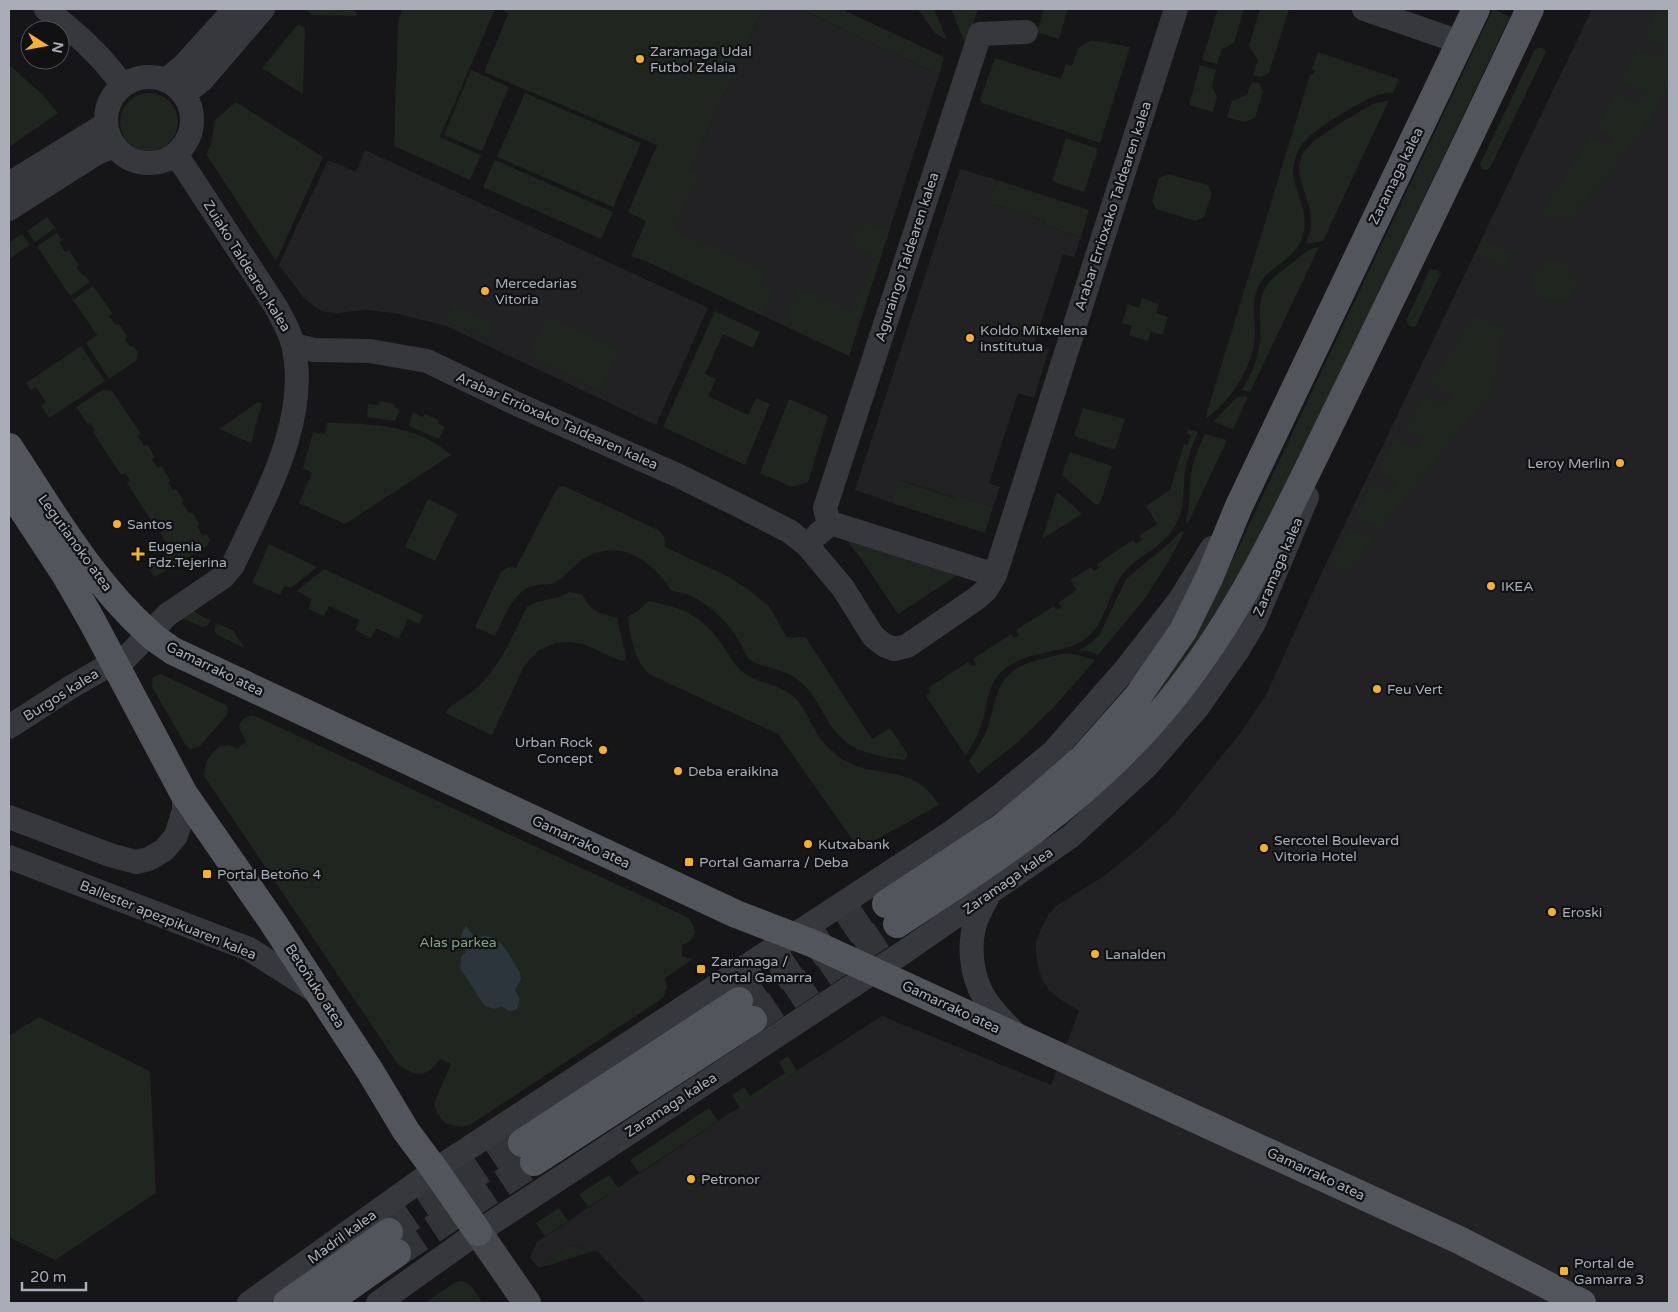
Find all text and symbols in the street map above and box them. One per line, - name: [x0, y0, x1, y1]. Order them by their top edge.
- north arrow: [20, 20, 70, 70]
- text: N: [48, 40, 67, 55]
- place label: Zaramaga Udal Futbol Zelaia: [650, 43, 752, 76]
- marker: Zaramaga Udal Futbol Zelaia: [634, 53, 646, 65]
- street label: Arabar Errioxako Taldearen kalea: [1071, 99, 1155, 313]
- street label: Zaramaga kalea: [1365, 125, 1427, 227]
- street label: Aguraingo Taldearen kalea: [872, 170, 942, 344]
- street label: Zuiako Taldearen kalea: [200, 197, 294, 335]
- place label: Mercedarias Vitoria: [495, 275, 577, 308]
- marker: Mercedarias Vitoria: [479, 285, 491, 297]
- place label: Koldo Mitxelena institutua: [980, 322, 1088, 355]
- marker: Koldo Mitxelena institutua: [964, 332, 976, 344]
- street label: Arabar Errioxako Taldearen kalea: [453, 369, 661, 473]
- place label: Leroy Merlin: [1527, 455, 1610, 472]
- marker: Leroy Merlin: [1614, 457, 1626, 469]
- street label: Legutianoko atea: [34, 491, 116, 595]
- street label: Zaramaga kalea: [1250, 515, 1306, 619]
- place label: Santos: [127, 516, 173, 533]
- marker: Santos: [111, 518, 123, 530]
- place label: Eugenia Fdz.Tejerina: [148, 538, 227, 571]
- marker: Eugenia Fdz.Tejerina: [132, 548, 144, 560]
- place label: IKEA: [1501, 578, 1534, 595]
- marker: IKEA: [1485, 580, 1497, 592]
- street label: Gamarrako atea: [164, 638, 266, 700]
- street label: Burgos kalea: [20, 665, 102, 725]
- place label: Feu Vert: [1387, 681, 1443, 698]
- marker: Feu Vert: [1371, 683, 1383, 695]
- place label: Urban Rock Concept: [515, 734, 594, 767]
- marker: Urban Rock Concept: [597, 744, 609, 756]
- place label: Deba eraikina: [688, 763, 779, 780]
- marker: Deba eraikina: [672, 765, 684, 777]
- street label: Gamarrako atea: [529, 812, 633, 872]
- place label: Sercotel Boulevard Vitoria Hotel: [1274, 832, 1399, 865]
- place label: Kutxabank: [818, 836, 890, 853]
- marker: Kutxabank: [802, 838, 814, 850]
- marker: Sercotel Boulevard Vitoria Hotel: [1258, 842, 1270, 854]
- street label: Zaramaga kalea: [960, 844, 1056, 918]
- place label: Portal Gamarra / Deba: [699, 854, 849, 871]
- marker: Portal Gamarra / Deba: [683, 856, 695, 868]
- place label: Portal Betoño 4: [217, 866, 321, 883]
- marker: Portal Betoño 4: [201, 868, 213, 880]
- street label: Ballester apezpikuaren kalea: [77, 877, 259, 963]
- place label: Eroski: [1562, 904, 1602, 921]
- marker: Eroski: [1546, 906, 1558, 918]
- park label: Alas parkea: [419, 934, 497, 951]
- street label: Betoñuko atea: [282, 941, 348, 1031]
- place label: Lanalden: [1105, 946, 1166, 963]
- marker: Lanalden: [1089, 948, 1101, 960]
- place label: Zaramaga / Portal Gamarra: [711, 953, 812, 986]
- marker: Zaramaga / Portal Gamarra: [695, 963, 707, 975]
- street label: Gamarrako atea: [899, 977, 1003, 1037]
- street label: Zaramaga kalea: [622, 1069, 720, 1141]
- street label: Gamarrako atea: [1264, 1144, 1368, 1204]
- place label: Petronor: [701, 1171, 760, 1188]
- marker: Petronor: [685, 1173, 697, 1185]
- street label: Madril kalea: [304, 1206, 380, 1268]
- place label: Portal de Gamarra 3: [1574, 1255, 1644, 1288]
- scale bar: [22, 1260, 86, 1292]
- marker: Portal de Gamarra 3: [1558, 1265, 1570, 1277]
- text: 20 m: [30, 1268, 67, 1286]

